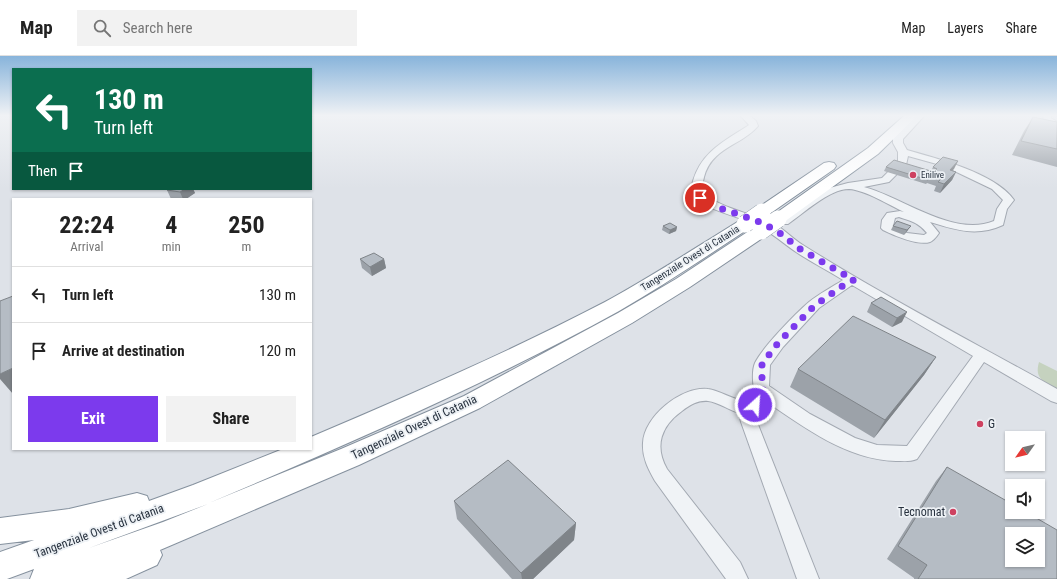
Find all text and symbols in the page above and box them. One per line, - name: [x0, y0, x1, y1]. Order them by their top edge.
- search box: [77, 10, 357, 46]
- text: Map: [20, 16, 53, 39]
- icon: search: [91, 17, 113, 39]
- text: Search here: [123, 19, 193, 37]
- text: Map: [901, 20, 925, 36]
- text: Layers: [947, 20, 984, 36]
- text: Share: [1006, 20, 1037, 36]
- text: 130 m: [94, 83, 164, 116]
- icon: left: [28, 84, 80, 136]
- text: Turn left: [94, 117, 153, 138]
- icon: arrive: [65, 160, 87, 182]
- text: Then: [28, 162, 57, 180]
- marker: Enilive: [908, 170, 918, 180]
- place label: Enilive: [921, 170, 944, 180]
- pin: [683, 181, 717, 215]
- icon: arrive: [689, 187, 711, 209]
- text: 22:24: [59, 211, 114, 239]
- text: 4: [165, 211, 177, 239]
- text: 250: [228, 211, 265, 239]
- street label: Tangenziale Ovest di Catania: [639, 223, 741, 293]
- text: Arrival: [70, 239, 103, 254]
- text: min: [162, 239, 181, 254]
- text: m: [242, 239, 251, 254]
- icon: left: [28, 284, 50, 306]
- text: Turn left: [62, 286, 113, 304]
- text: 130 m: [259, 286, 296, 304]
- icon: arrive: [28, 340, 50, 362]
- text: Arrive at destination: [62, 342, 185, 360]
- text: 120 m: [259, 342, 296, 360]
- position arrow: [734, 384, 776, 426]
- street label: Tangenziale Ovest di Catania: [349, 392, 479, 462]
- button: Exit: [28, 396, 158, 442]
- button: Share: [166, 396, 296, 442]
- place label: G: [988, 417, 995, 431]
- marker: G: [975, 419, 985, 429]
- north arrow: [1005, 431, 1045, 471]
- map controls: [1005, 431, 1045, 567]
- button: sound: [1005, 479, 1045, 519]
- street label: Tangenziale Ovest di Catania: [32, 501, 166, 561]
- place label: Tecnomat: [898, 505, 945, 519]
- marker: Tecnomat: [948, 507, 958, 517]
- button: layers: [1005, 527, 1045, 567]

